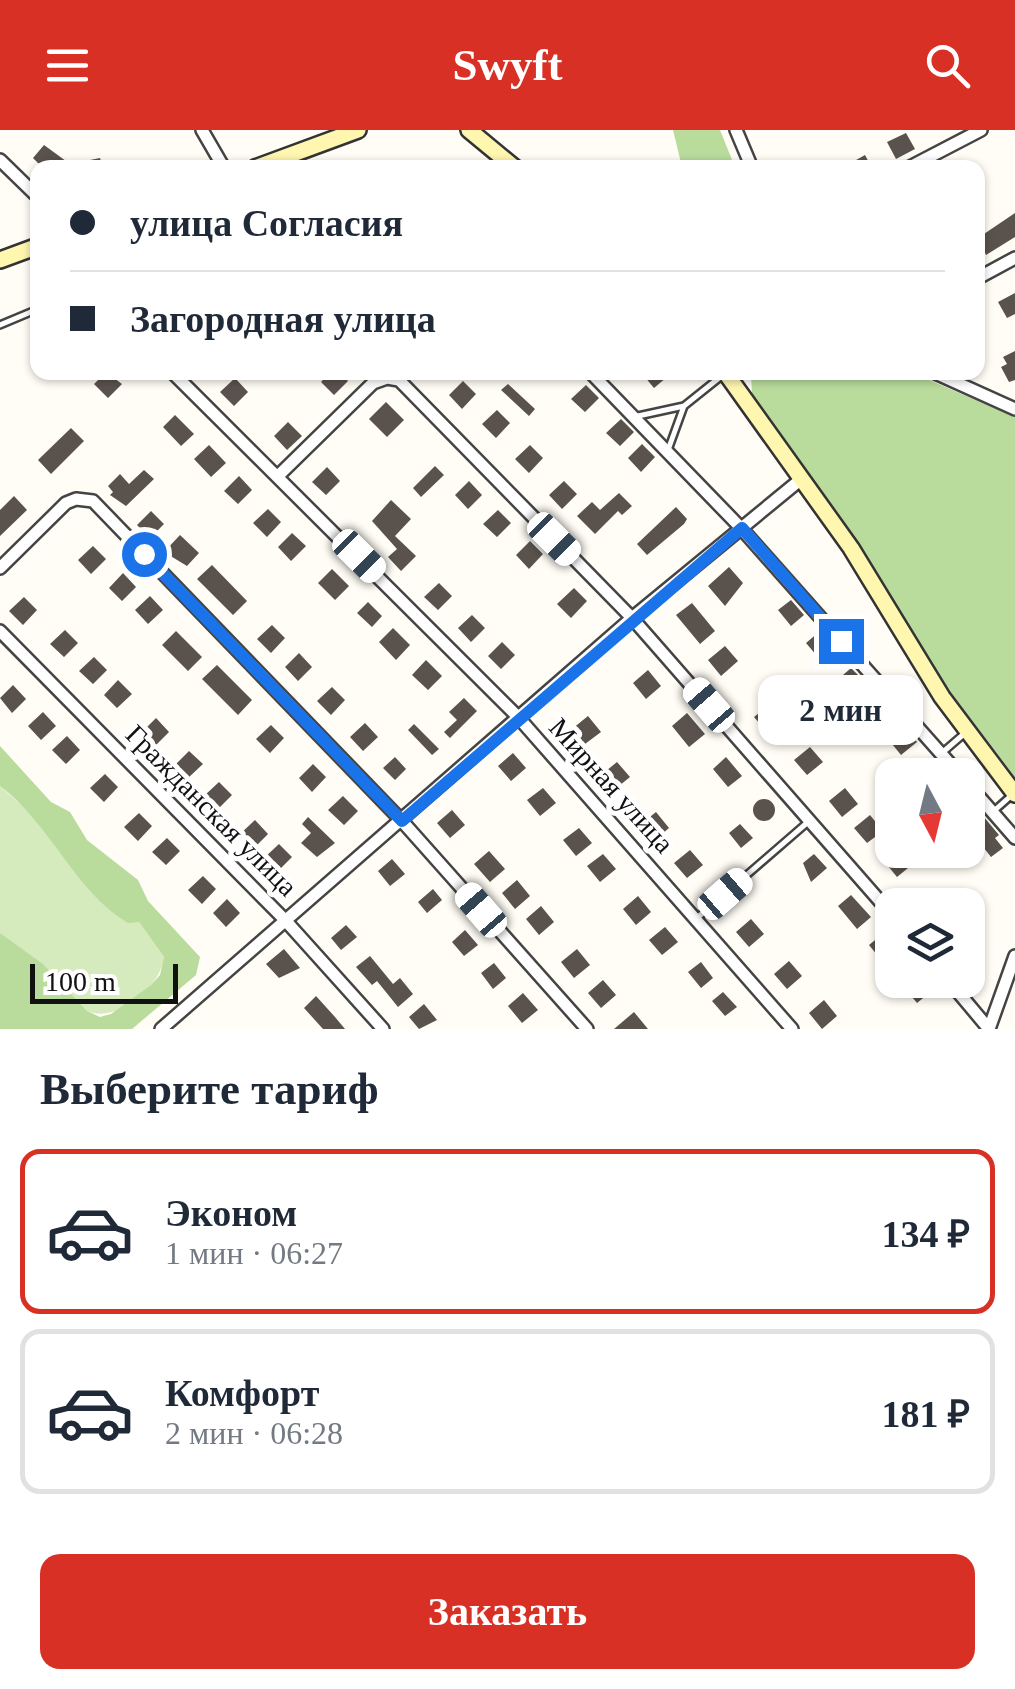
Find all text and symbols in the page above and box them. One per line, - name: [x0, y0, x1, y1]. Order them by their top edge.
- icon: menu: [40, 38, 95, 93]
- icon: search: [920, 38, 975, 93]
- text: Swyft: [453, 40, 563, 90]
- text: улица Согласия: [130, 202, 403, 244]
- text: Загородная улица: [130, 298, 436, 340]
- car: [522, 507, 586, 571]
- car: [327, 524, 391, 588]
- route start: [122, 532, 167, 577]
- route end: [819, 619, 864, 664]
- car: [678, 673, 740, 737]
- callout: 2 мин: [758, 676, 924, 746]
- text: 2 мин: [799, 692, 882, 728]
- street label: Мирная улица: [543, 712, 681, 859]
- street label: Гражданская улица: [120, 718, 304, 903]
- north arrow: [875, 758, 985, 868]
- map controls: [875, 758, 985, 998]
- car: [693, 863, 757, 925]
- car: [450, 878, 512, 942]
- button: layers: [875, 888, 985, 998]
- scale bar: [30, 959, 178, 1004]
- text: 100 m: [45, 966, 116, 997]
- text: Выберите тариф: [40, 1064, 379, 1114]
- icon: car: [45, 1187, 135, 1277]
- text: Эконом: [165, 1192, 297, 1234]
- text: 134 ₽: [881, 1213, 970, 1255]
- text: 1 мин · 06:27: [165, 1235, 343, 1271]
- icon: car: [45, 1367, 135, 1457]
- text: Комфорт: [165, 1372, 319, 1414]
- text: 181 ₽: [881, 1393, 970, 1435]
- text: 2 мин · 06:28: [165, 1415, 343, 1451]
- button: Заказать: [40, 1554, 975, 1669]

